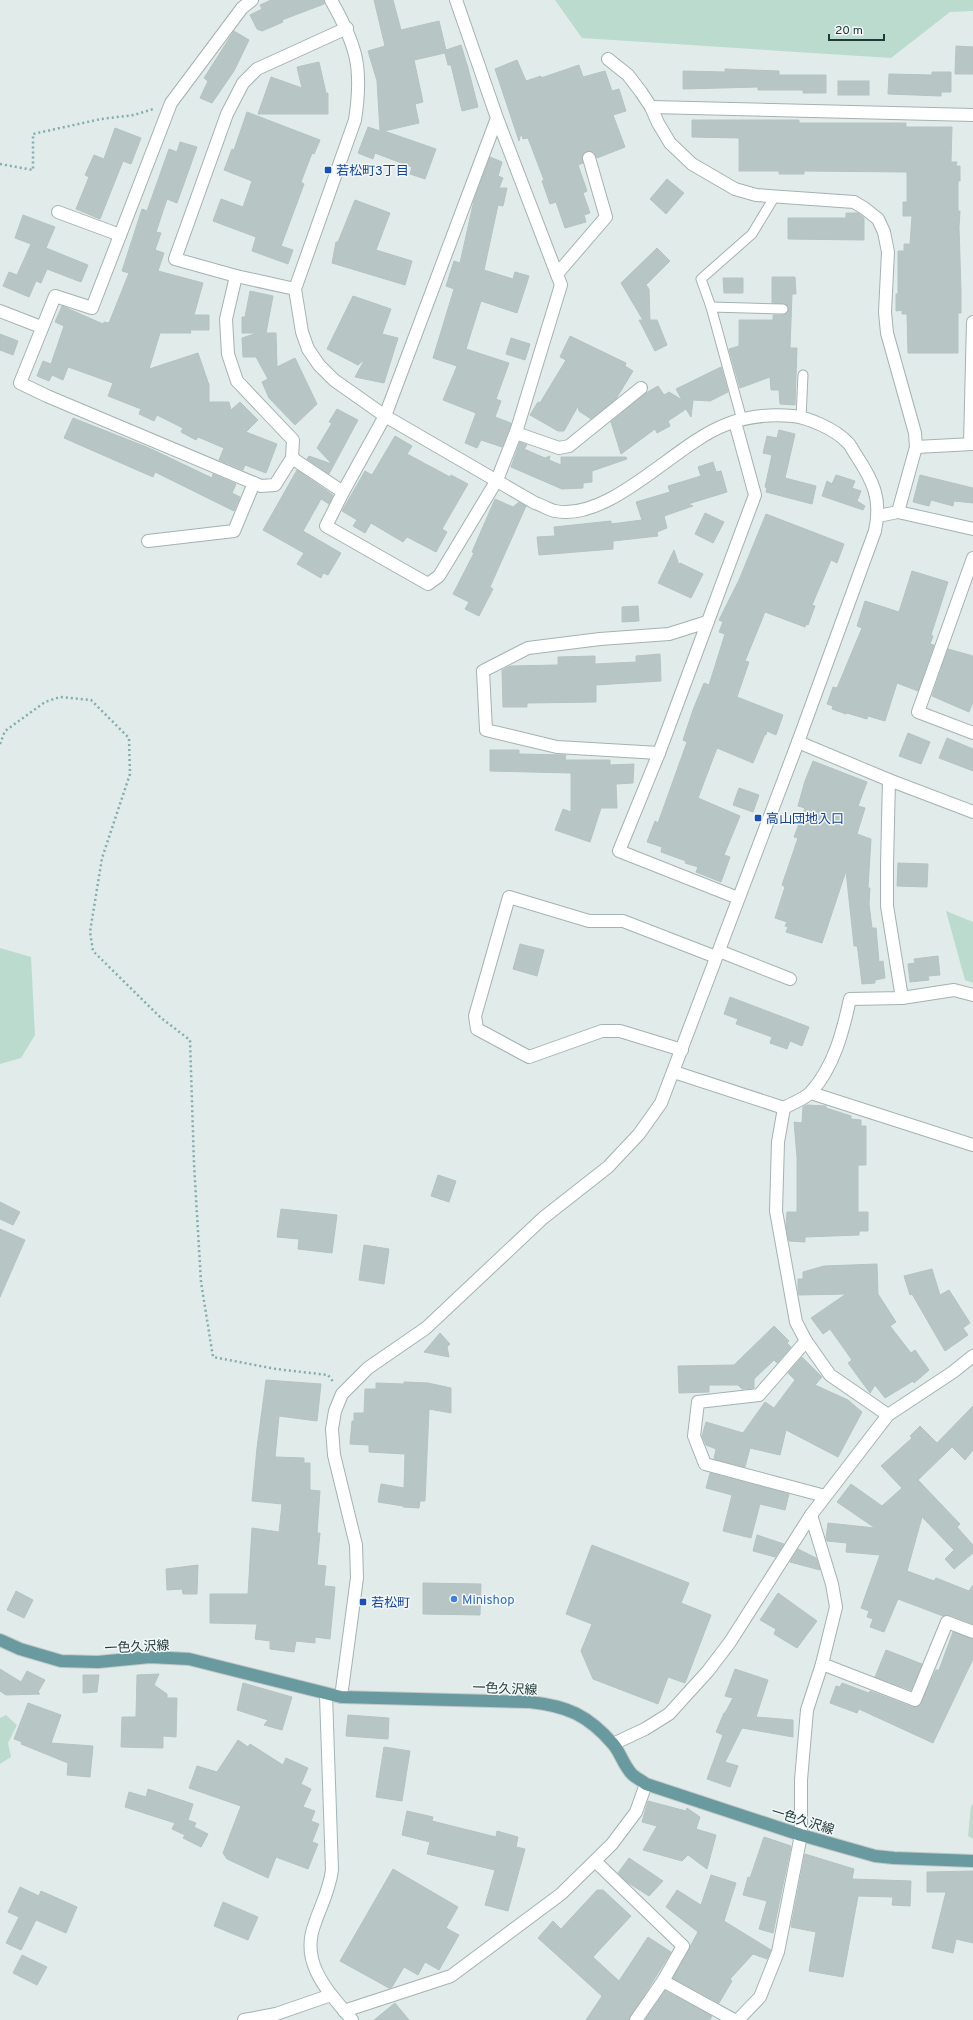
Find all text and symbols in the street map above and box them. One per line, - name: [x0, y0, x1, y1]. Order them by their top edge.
- scale bar: [829, 16, 884, 42]
- text: 20 m: [835, 23, 863, 39]
- place label: 若松町3丁目: [336, 164, 409, 180]
- marker: 若松町3丁目: [323, 165, 333, 175]
- place label: 高山団地入口: [766, 812, 844, 828]
- marker: 高山団地入口: [753, 813, 763, 823]
- place label: Minishop: [462, 1593, 515, 1609]
- marker: Minishop: [449, 1594, 459, 1604]
- place label: 若松町: [371, 1596, 410, 1612]
- marker: 若松町: [358, 1597, 368, 1607]
- street label: 一色久沢線: [104, 1637, 170, 1658]
- street label: 一色久沢線: [472, 1680, 538, 1699]
- street label: 一色久沢線: [769, 1804, 836, 1839]

